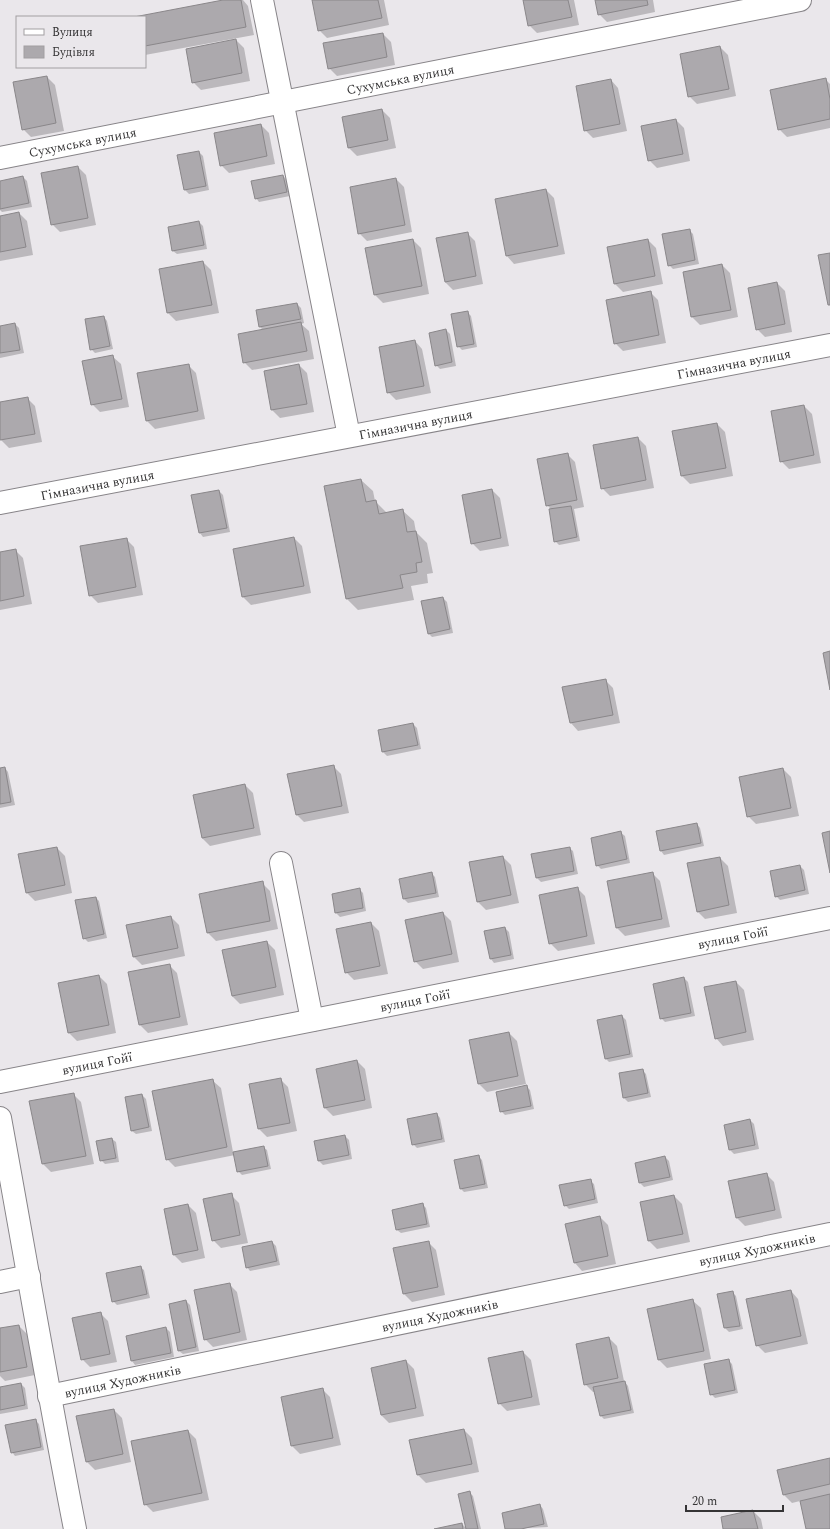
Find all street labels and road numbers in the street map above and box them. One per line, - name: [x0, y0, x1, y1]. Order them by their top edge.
- street label: Сухумська вулиця: [345, 60, 456, 100]
- street label: Сухумська вулиця: [27, 122, 138, 163]
- street label: Гімназична вулиця: [675, 344, 793, 385]
- street label: Гімназична вулиця: [357, 404, 474, 445]
- street label: Гімназична вулиця: [39, 465, 156, 506]
- street label: вулиця Гойї: [696, 921, 770, 955]
- street label: вулиця Гойї: [378, 984, 452, 1018]
- street label: вулиця Гойї: [60, 1047, 134, 1081]
- street label: вулиця Художників: [697, 1228, 818, 1272]
- street label: вулиця Художників: [380, 1294, 500, 1338]
- street label: вулиця Художників: [63, 1360, 183, 1404]

